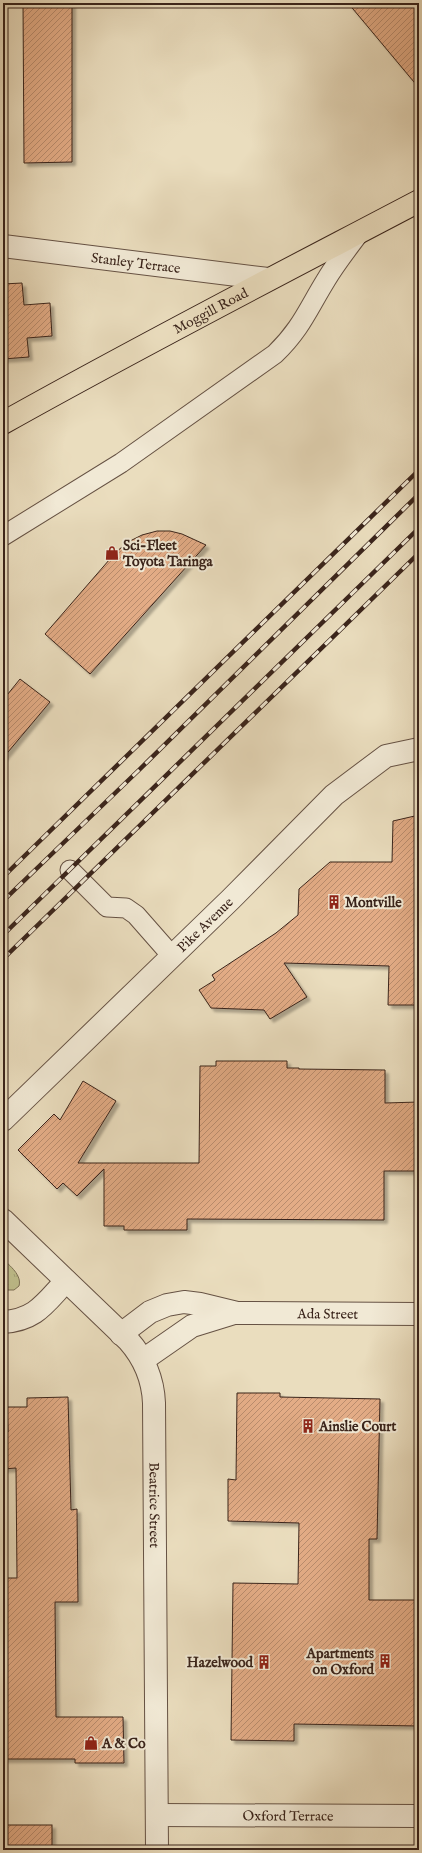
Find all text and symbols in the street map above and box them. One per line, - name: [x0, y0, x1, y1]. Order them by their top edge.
- street label: Stanley Terrace: [90, 249, 182, 278]
- street label: Moggill Road: [170, 284, 252, 338]
- place label: Sci-Fleet Toyota Taringa: [122, 537, 214, 571]
- shop icon: Sci-Fleet Toyota Taringa: [104, 545, 120, 561]
- street label: Pike Avenue: [174, 893, 238, 957]
- building icon: Montville: [326, 894, 342, 910]
- place label: Montville: [345, 894, 402, 912]
- street label: Ada Street: [296, 1305, 358, 1324]
- building icon: Ainslie Court: [300, 1418, 316, 1434]
- place label: Ainslie Court: [318, 1418, 396, 1436]
- street label: Beatrice Street: [144, 1462, 163, 1548]
- place label: Apartments on Oxford: [306, 1645, 375, 1679]
- building icon: Apartments on Oxford: [377, 1653, 393, 1669]
- place label: Hazelwood: [187, 1654, 254, 1672]
- building icon: Hazelwood: [256, 1654, 272, 1670]
- shop icon: A & Co: [83, 1735, 99, 1751]
- place label: A & Co: [101, 1735, 146, 1753]
- street label: Oxford Terrace: [243, 1807, 334, 1826]

